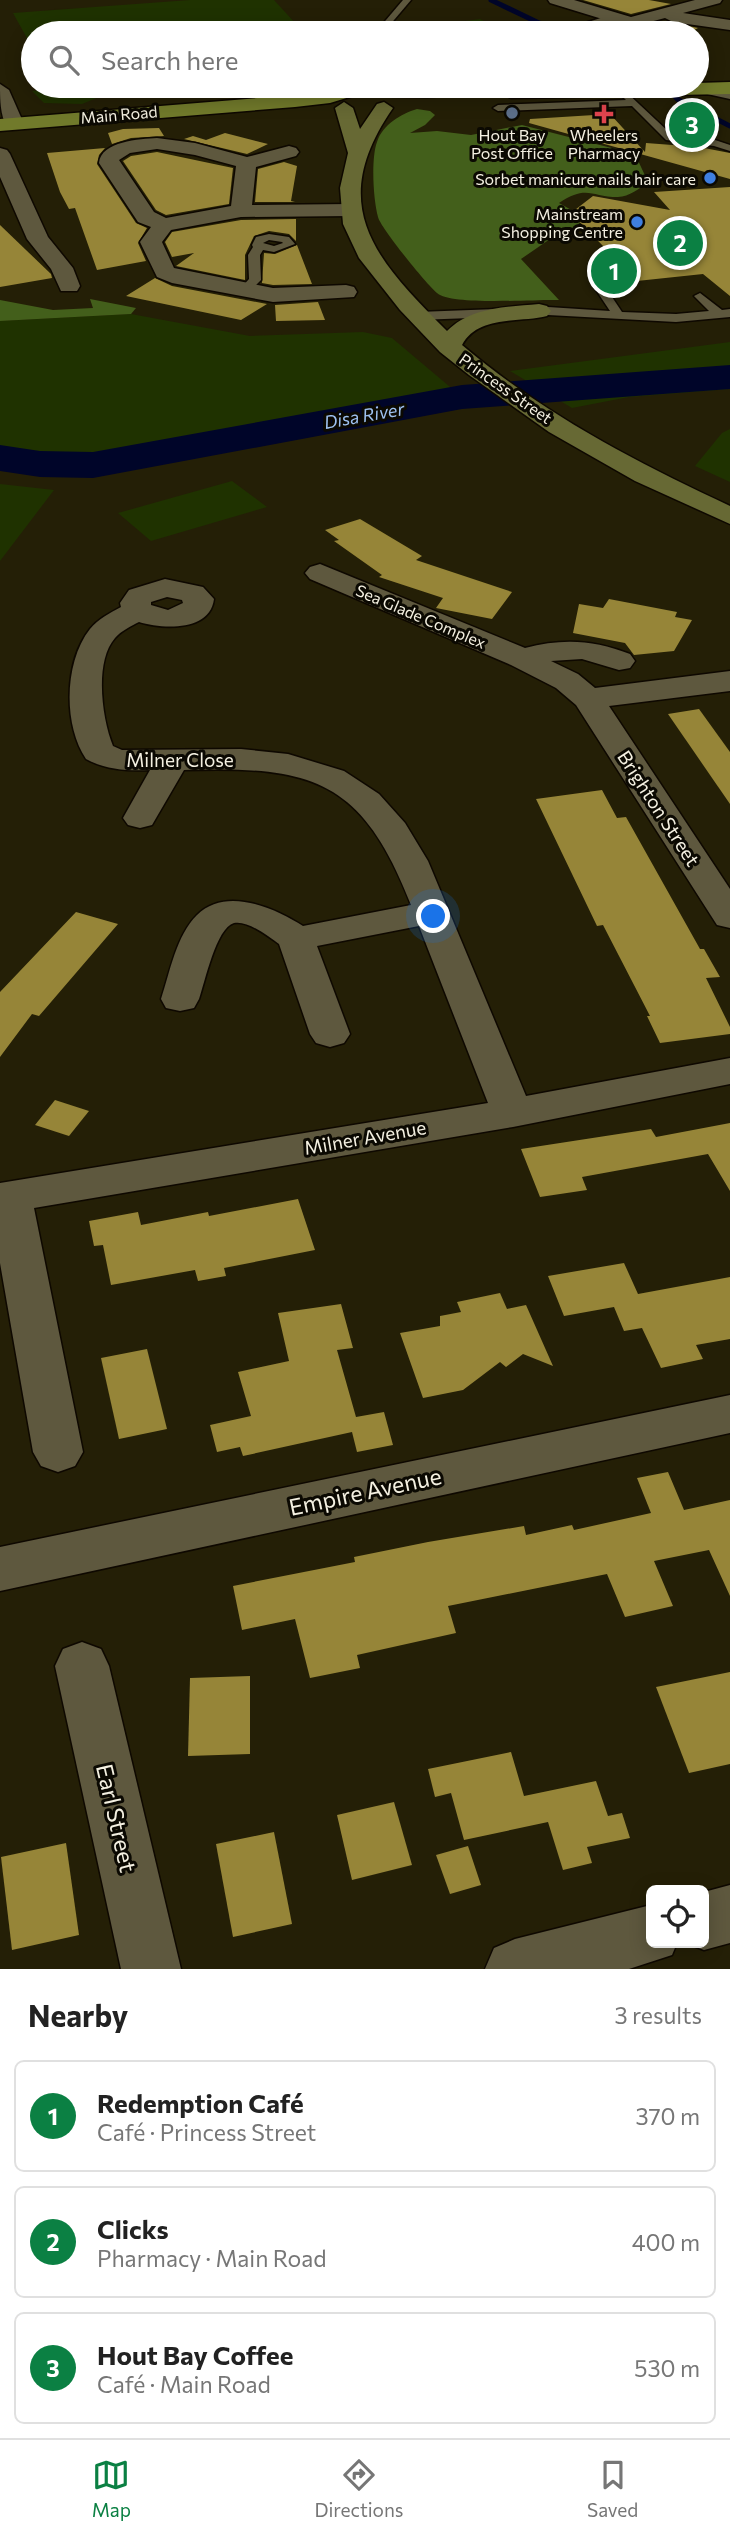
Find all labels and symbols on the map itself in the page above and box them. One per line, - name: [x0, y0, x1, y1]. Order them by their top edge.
- pin: 3: [669, 99, 715, 151]
- street label: Main Road: [80, 101, 158, 127]
- marker: Hout Bay Post Office: [504, 105, 520, 121]
- marker: Wheelers Pharmacy: [596, 106, 612, 122]
- place label: Hout Bay Post Office: [471, 125, 553, 162]
- place label: Wheelers Pharmacy: [568, 125, 640, 162]
- place label: Sorbet manicure nails hair care: [475, 169, 696, 188]
- marker: Sorbet manicure nails hair care: [702, 170, 718, 186]
- place label: Mainstream Shopping Centre: [501, 204, 623, 241]
- marker: Mainstream Shopping Centre: [629, 214, 645, 230]
- pin: 2: [657, 217, 703, 269]
- pin: 1: [591, 245, 637, 297]
- street label: Princess Street: [456, 349, 556, 427]
- water label: Disa River: [322, 397, 407, 433]
- street label: Sea Glade Complex: [353, 580, 489, 652]
- street label: Brighton Street: [613, 746, 705, 870]
- street label: Milner Close: [126, 748, 234, 771]
- your location: [416, 899, 450, 933]
- street label: Milner Avenue: [302, 1115, 428, 1159]
- street label: Empire Avenue: [286, 1461, 444, 1521]
- street label: Earl Street: [91, 1761, 143, 1875]

